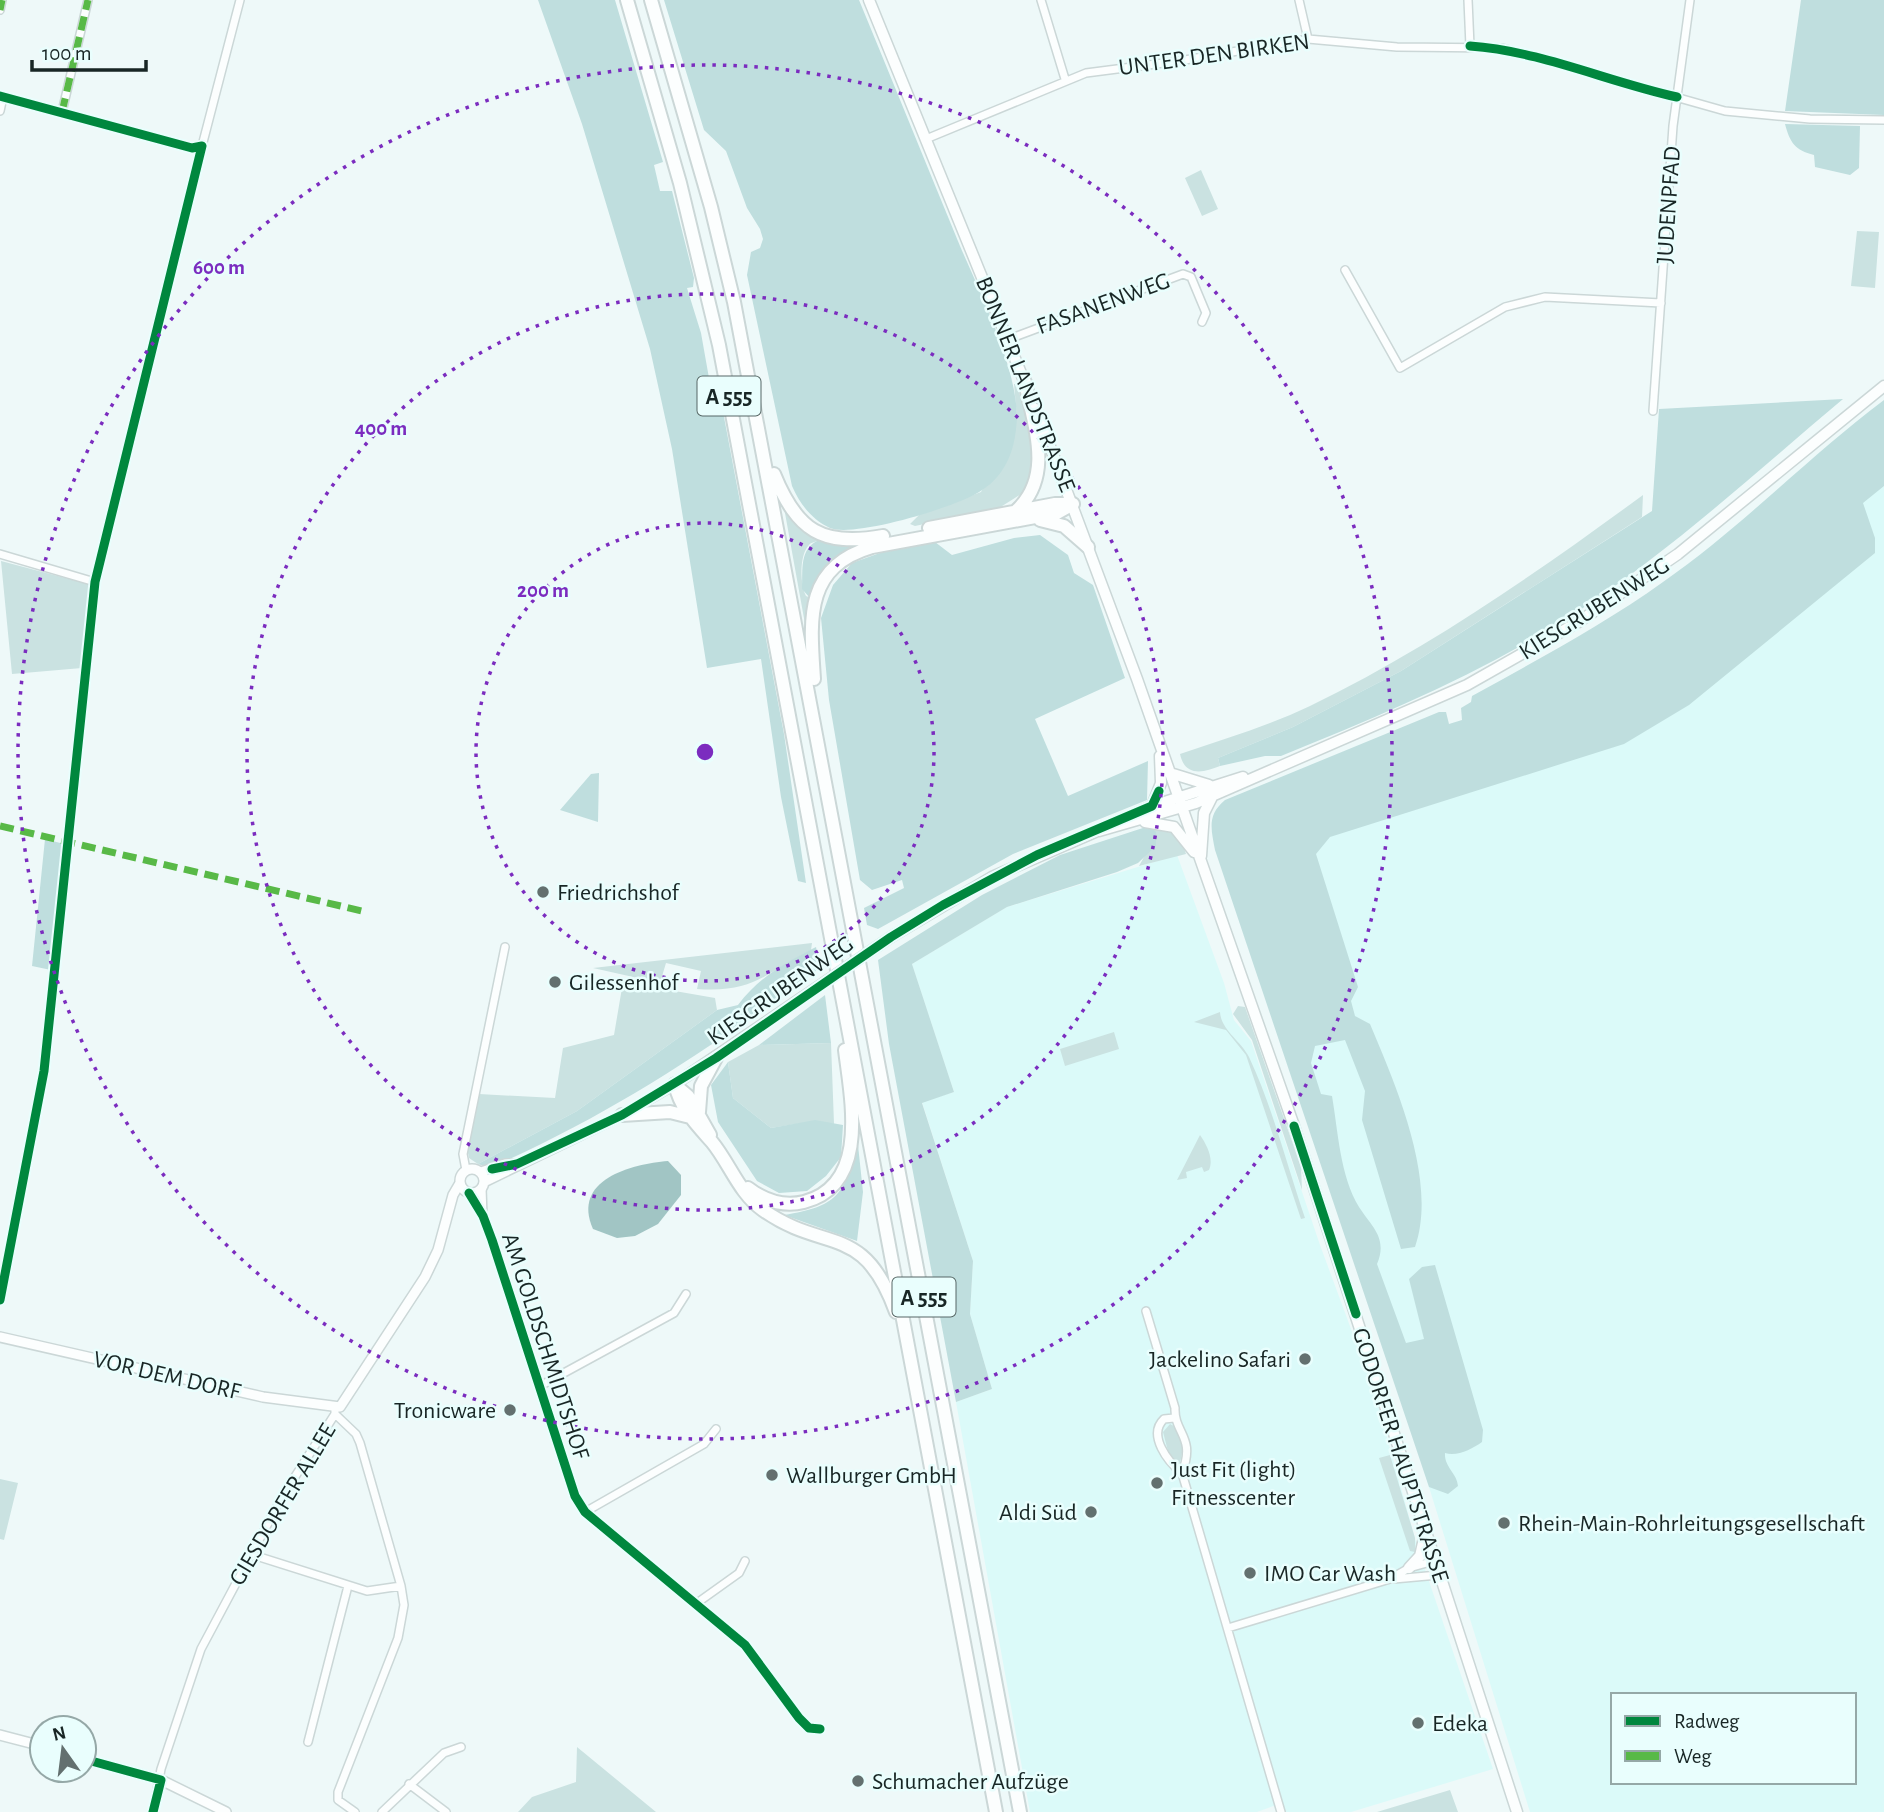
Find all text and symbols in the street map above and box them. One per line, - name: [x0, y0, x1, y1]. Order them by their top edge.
- scale bar: [32, 28, 145, 72]
- street label: UNTER DEN BIRKEN: [1117, 30, 1311, 80]
- text: 100 m: [42, 43, 92, 64]
- street label: JUDENPFAD: [1653, 146, 1685, 265]
- text: 600 m: [193, 257, 245, 278]
- street label: FASANENWEG: [1034, 269, 1173, 339]
- street label: BONNER LANDSTRASSE: [971, 273, 1079, 496]
- road number: A 555: [698, 376, 760, 416]
- text: 400 m: [355, 418, 407, 439]
- street label: KIESGRUBENWEG: [1515, 553, 1674, 665]
- text: 200 m: [517, 580, 569, 601]
- centre of rings: [693, 740, 717, 764]
- place label: Friedrichshof: [557, 881, 681, 905]
- marker: Friedrichshof: [535, 884, 551, 900]
- street label: KIESGRUBENWEG: [703, 932, 858, 1050]
- place label: Gilessenhof: [569, 971, 680, 995]
- marker: Gilessenhof: [547, 974, 563, 990]
- street label: AM GOLDSCHMIDTSHOF: [497, 1230, 593, 1463]
- road number: A 555: [892, 1278, 956, 1316]
- street label: GODORFER HAUPTSTRASSE: [1348, 1325, 1453, 1586]
- street label: VOR DEM DORF: [91, 1347, 243, 1405]
- place label: Jackelino Safari: [1149, 1348, 1291, 1372]
- marker: Jackelino Safari: [1297, 1351, 1313, 1367]
- place label: Tronicware: [394, 1399, 496, 1423]
- marker: Tronicware: [502, 1402, 518, 1418]
- street label: GIESDORFER ALLEE: [225, 1419, 341, 1590]
- place label: Just Fit (light) Fitnesscenter: [1171, 1458, 1297, 1510]
- place label: Wallburger GmbH: [786, 1464, 957, 1488]
- marker: Wallburger GmbH: [764, 1467, 780, 1483]
- marker: Just Fit (light) Fitnesscenter: [1149, 1475, 1165, 1491]
- place label: Aldi Süd: [999, 1501, 1077, 1525]
- marker: Aldi Süd: [1083, 1504, 1099, 1520]
- place label: Rhein-Main-Rohrleitungsgesellschaft: [1518, 1512, 1865, 1536]
- marker: Rhein-Main-Rohrleitungsgesellschaft: [1496, 1515, 1512, 1531]
- place label: IMO Car Wash: [1264, 1562, 1396, 1586]
- marker: IMO Car Wash: [1242, 1565, 1258, 1581]
- legend: [1611, 1693, 1856, 1784]
- text: Radweg: [1674, 1711, 1740, 1732]
- place label: Edeka: [1432, 1712, 1488, 1736]
- north arrow: [28, 1714, 98, 1784]
- marker: Edeka: [1410, 1715, 1426, 1731]
- text: N: [51, 1723, 68, 1745]
- text: Weg: [1674, 1746, 1712, 1767]
- place label: Schumacher Aufzüge: [872, 1770, 1069, 1794]
- marker: Schumacher Aufzüge: [850, 1773, 866, 1789]

